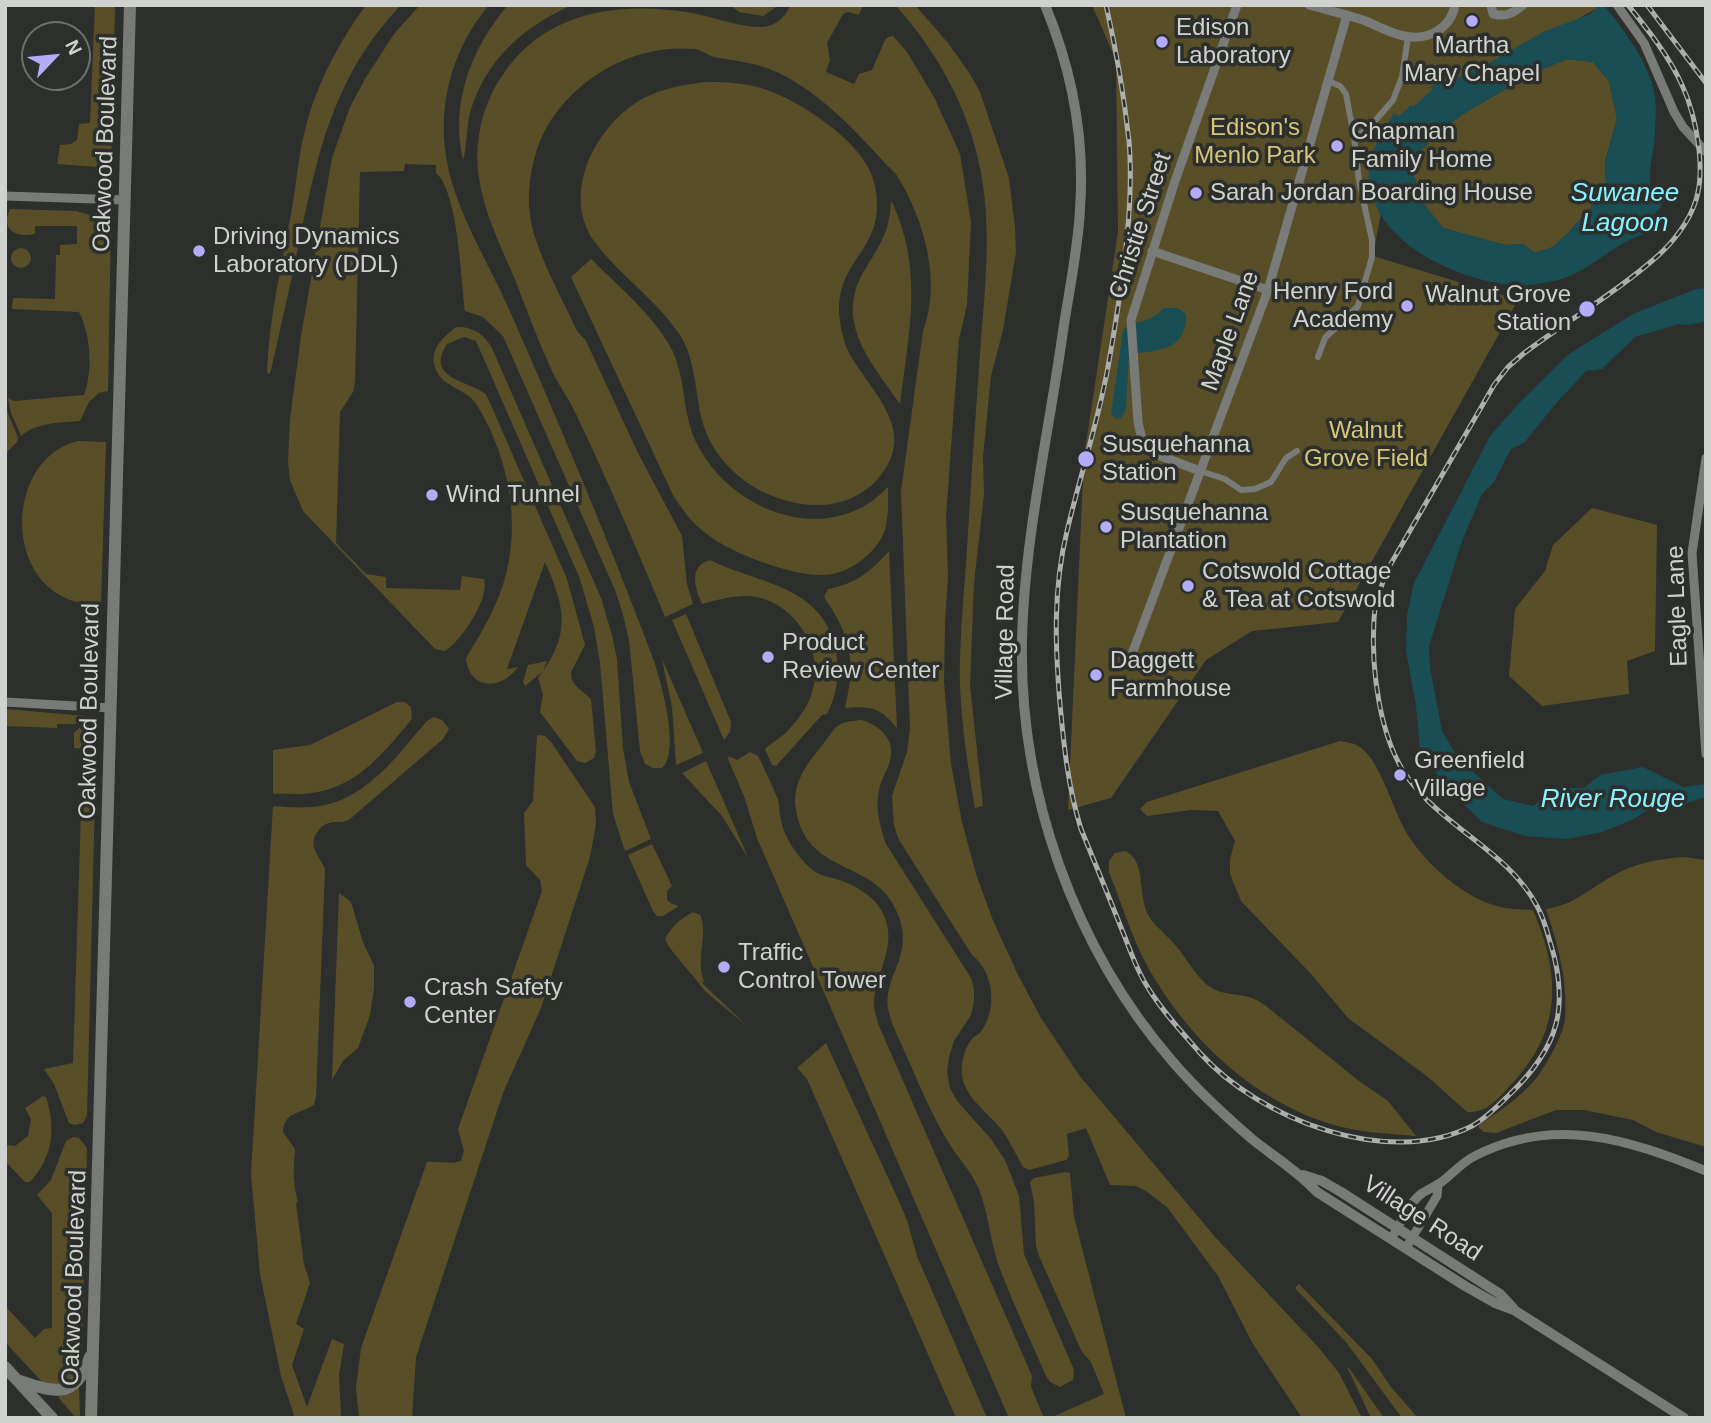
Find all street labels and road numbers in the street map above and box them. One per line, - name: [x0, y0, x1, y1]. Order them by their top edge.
- street label: Oakwood Boulevard: [88, 35, 124, 253]
- street label: Christie Street: [1104, 149, 1178, 303]
- street label: Maple Lane: [1196, 267, 1266, 395]
- street label: Eagle Lane: [1661, 545, 1695, 667]
- street label: Village Road: [990, 564, 1022, 700]
- street label: Oakwood Boulevard: [74, 603, 106, 819]
- street label: Oakwood Boulevard: [57, 1169, 93, 1387]
- street label: Village Road: [1357, 1170, 1487, 1268]

